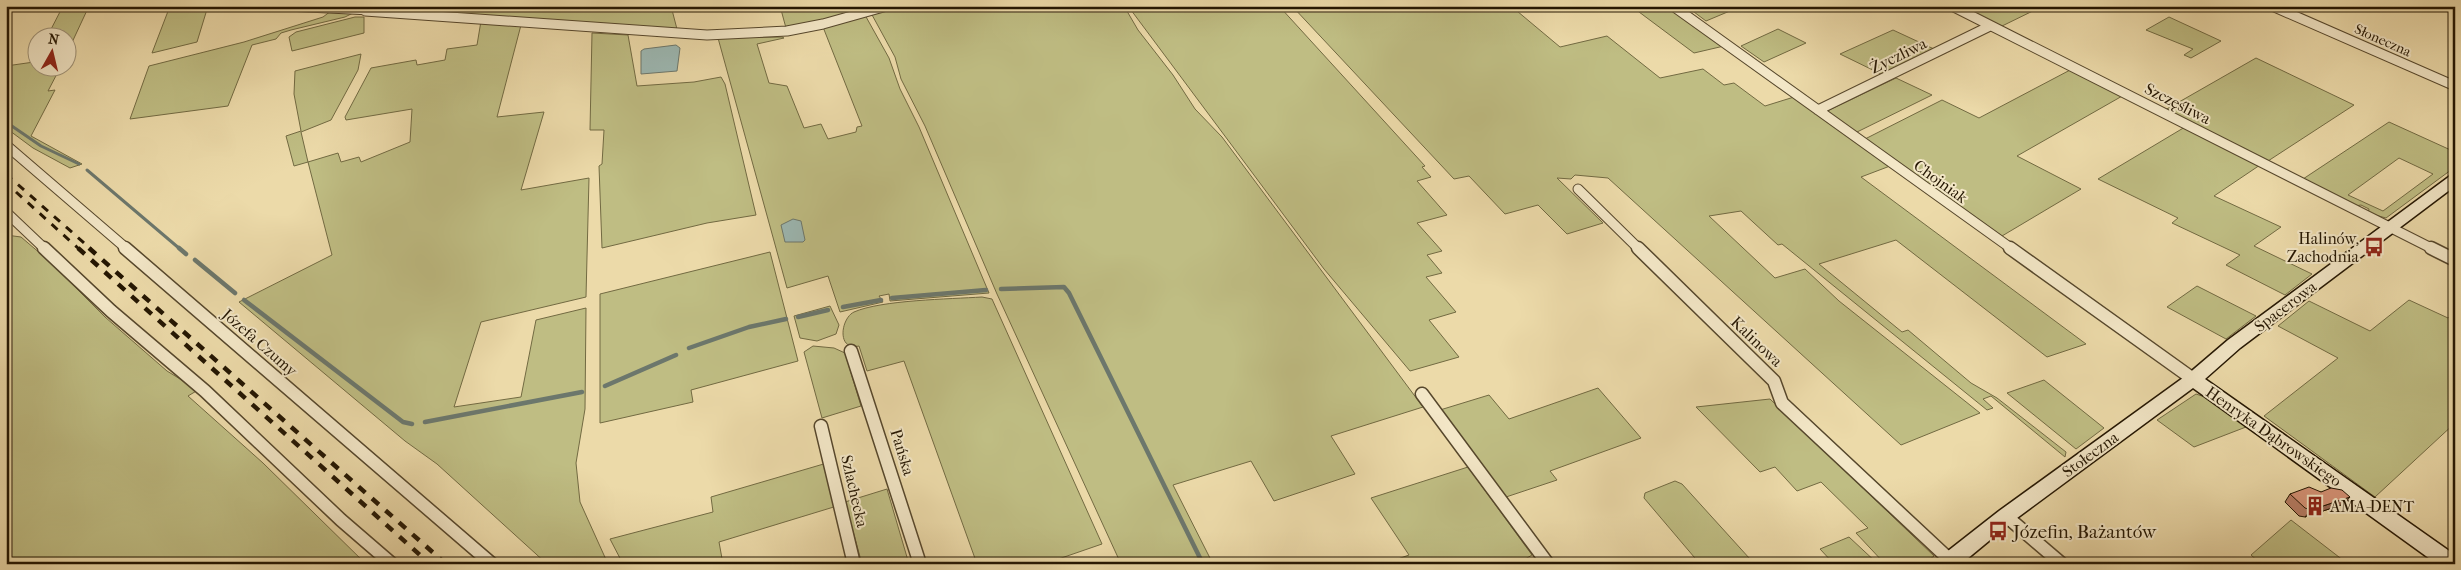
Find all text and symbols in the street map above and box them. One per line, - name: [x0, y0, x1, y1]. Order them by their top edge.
- street label: Słoneczna: [2352, 20, 2414, 61]
- north arrow: [28, 28, 78, 78]
- text: N: [47, 30, 61, 49]
- street label: Życzliwa: [1867, 33, 1930, 77]
- street label: Szczęśliwa: [2142, 79, 2214, 128]
- street label: Chojniak: [1910, 156, 1972, 208]
- place label: Halinów, Zachodnia: [2287, 229, 2360, 266]
- bus stop icon: Halinów, Zachodnia: [2363, 236, 2385, 258]
- street label: Spacerowa: [2250, 277, 2321, 336]
- street label: Józefa Czumy: [217, 303, 301, 380]
- street label: Kalinowa: [1727, 312, 1787, 371]
- street label: Henryka Dąbrowskiego: [2202, 382, 2345, 490]
- street label: Pańska: [886, 427, 919, 478]
- street label: Stołeczna: [2058, 427, 2123, 481]
- street label: Szlachecka: [837, 453, 872, 530]
- building icon: AMA-DENT: [2304, 495, 2326, 517]
- place label: AMA-DENT: [2329, 497, 2414, 516]
- bus stop icon: Józefin, Bażantów: [1987, 520, 2009, 542]
- place label: Józefin, Bażantów: [2011, 521, 2157, 543]

